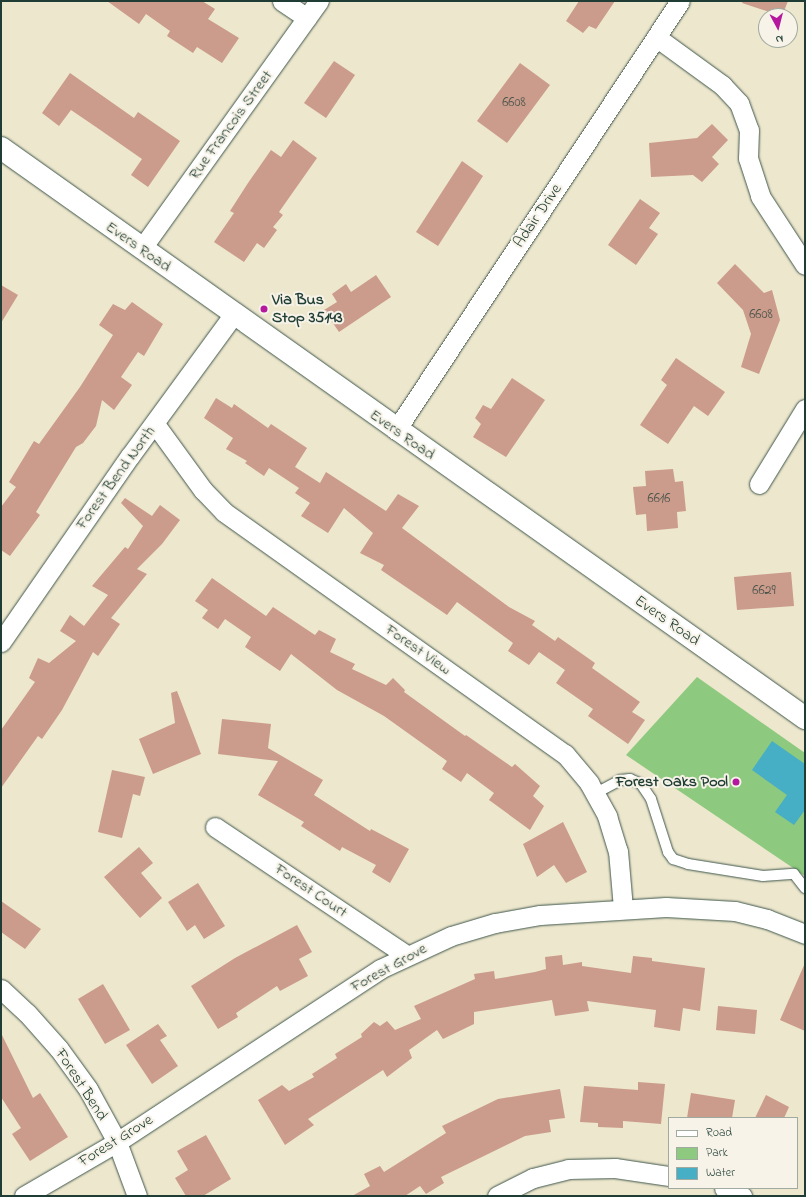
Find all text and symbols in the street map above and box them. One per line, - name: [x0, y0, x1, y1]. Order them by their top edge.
- north arrow: [758, 8, 798, 48]
- text: N: [775, 31, 784, 47]
- street label: Rue Francois Street: [185, 67, 277, 183]
- house number: 6608: [502, 95, 526, 111]
- street label: Adair Drive: [510, 180, 566, 252]
- street label: Evers Road: [102, 218, 174, 276]
- place label: Via Bus Stop 35143: [272, 290, 343, 328]
- marker: Via Bus Stop 35143: [259, 304, 269, 314]
- house number: 6608: [749, 307, 773, 323]
- street label: Evers Road: [366, 406, 438, 464]
- street label: Forest Bend North: [72, 423, 160, 533]
- house number: 6616: [648, 491, 670, 507]
- house number: 6629: [752, 583, 776, 599]
- street label: Evers Road: [631, 592, 703, 650]
- street label: Forest View: [381, 620, 455, 680]
- place label: Forest Oaks Pool: [616, 772, 728, 792]
- marker: Forest Oaks Pool: [731, 777, 741, 787]
- street label: Forest Court: [271, 860, 351, 922]
- street label: Forest Grove: [348, 939, 430, 997]
- street label: Forest Bend: [51, 1046, 111, 1124]
- street label: Forest Grove: [75, 1111, 157, 1171]
- legend: [668, 1117, 798, 1189]
- text: Road: [706, 1124, 732, 1142]
- text: Park: [706, 1144, 728, 1162]
- text: Water: [706, 1164, 735, 1182]

